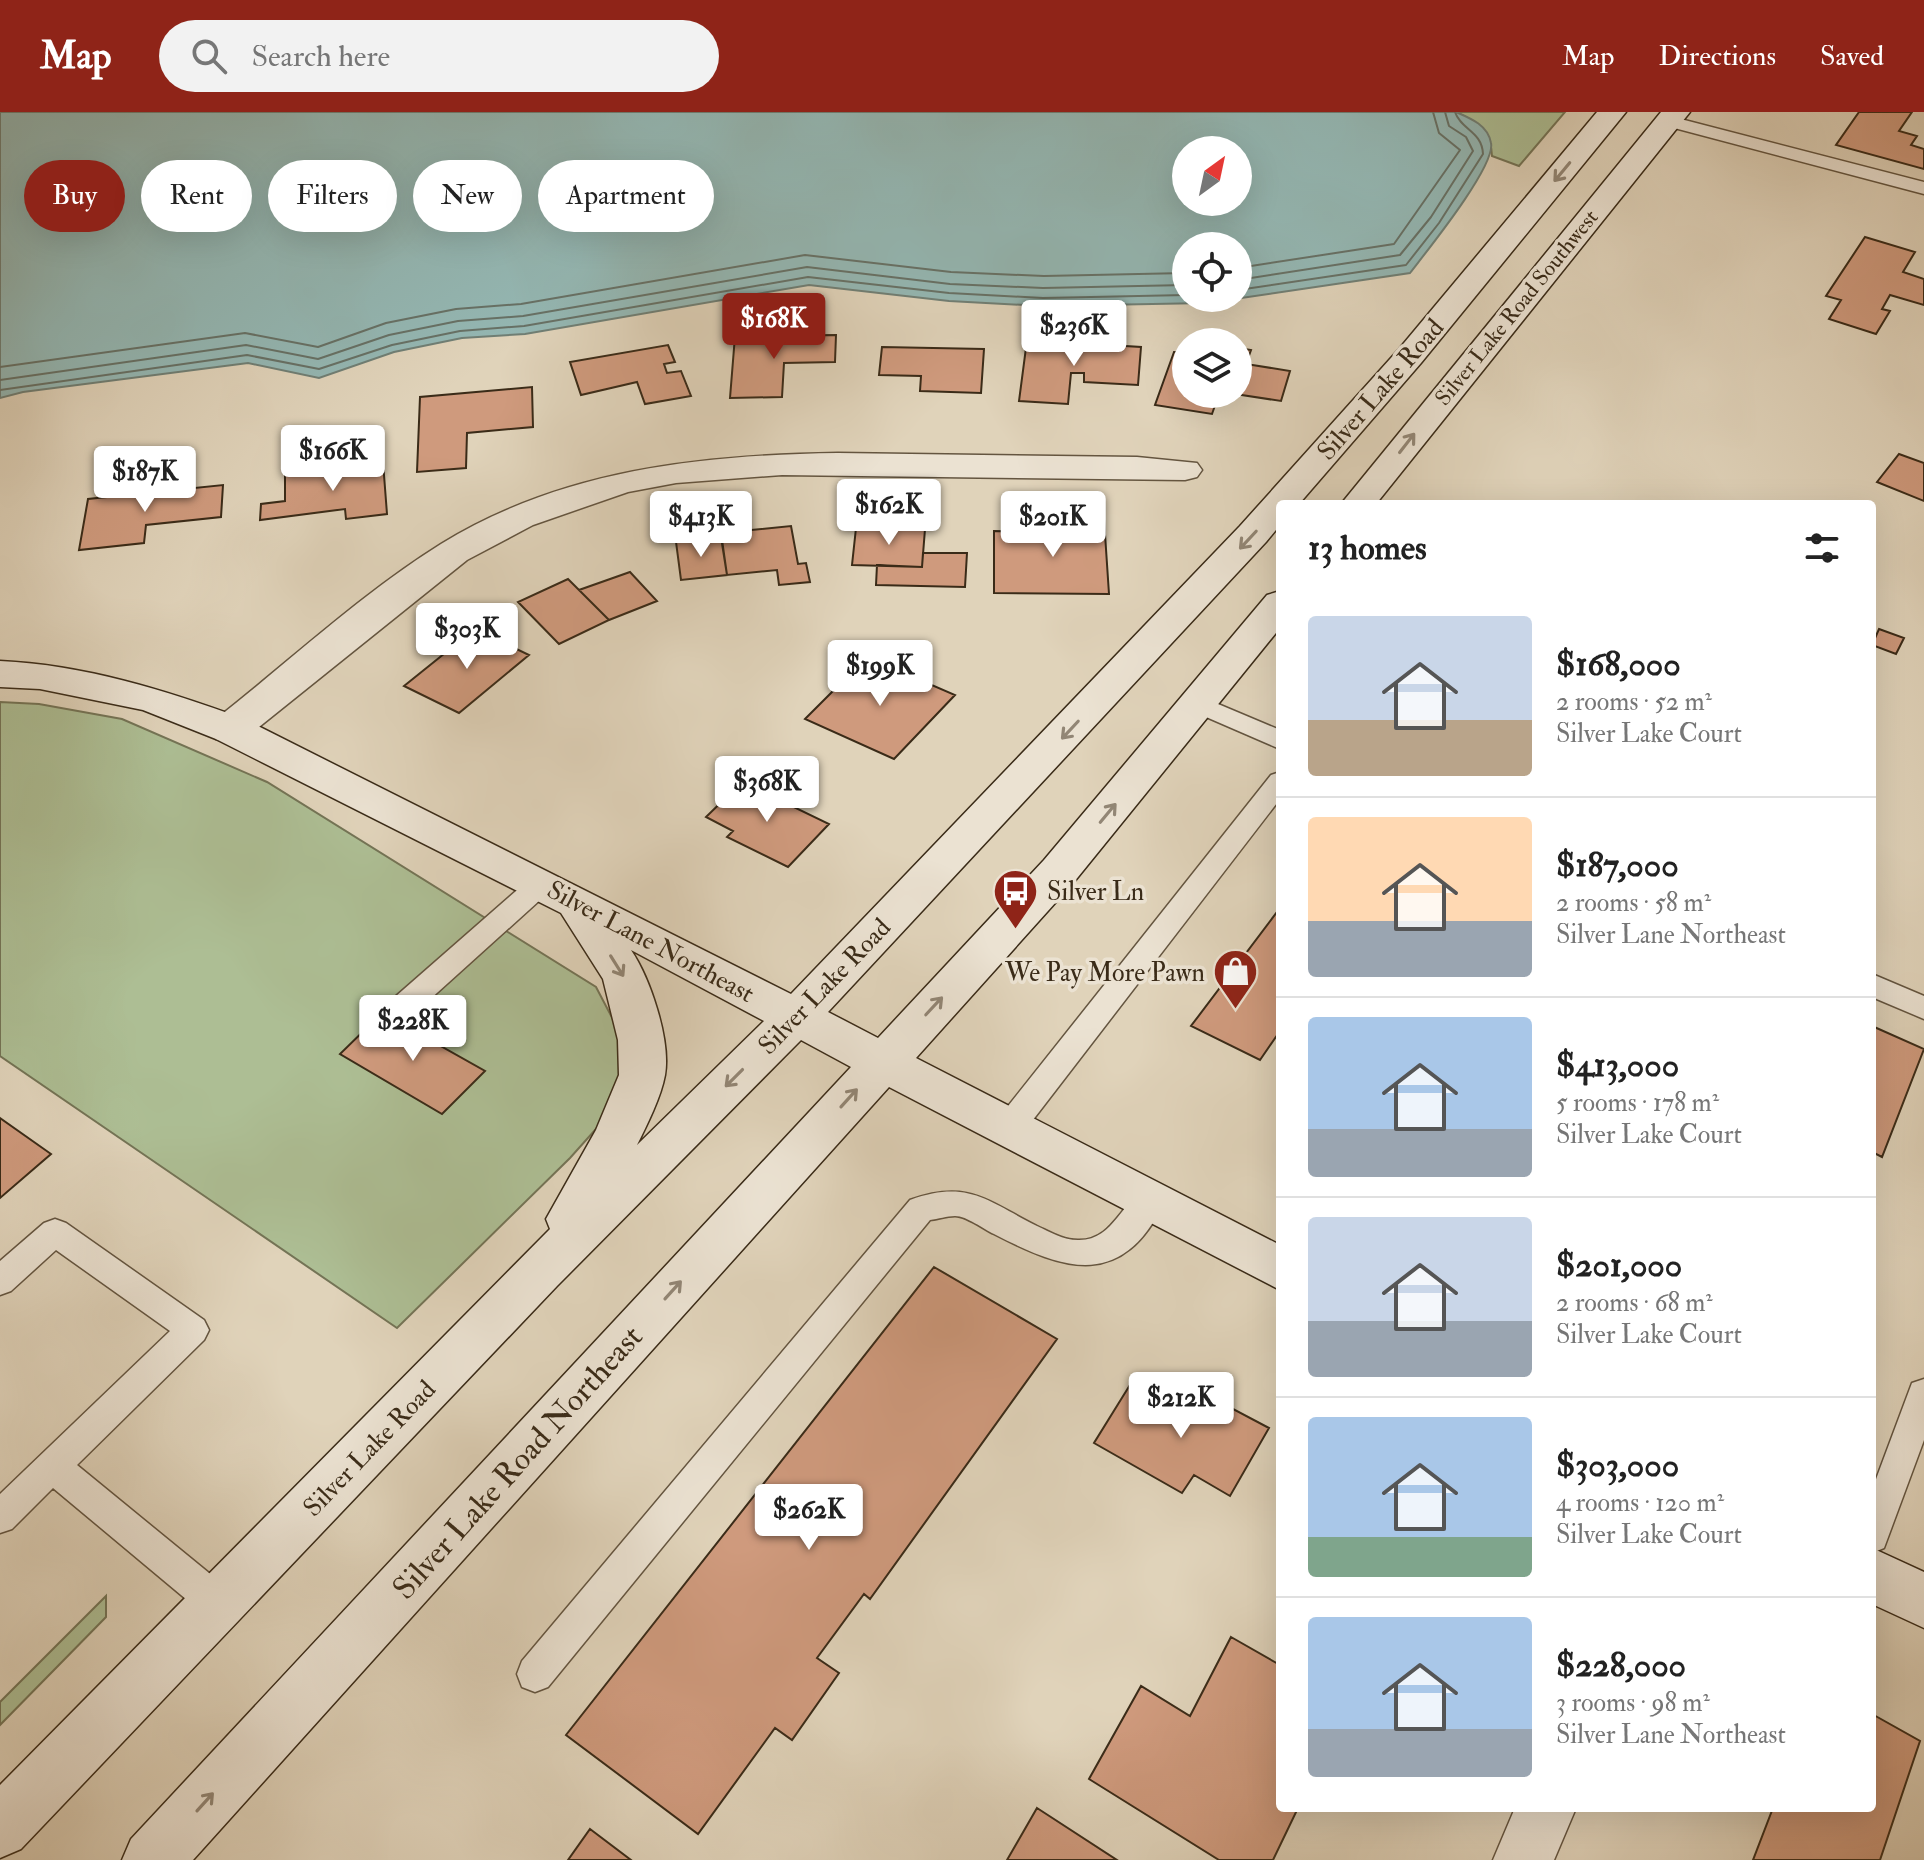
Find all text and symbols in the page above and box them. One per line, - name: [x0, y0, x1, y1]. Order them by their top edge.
- search box: [159, 20, 719, 92]
- text: Map: [40, 32, 111, 80]
- icon: search: [187, 34, 231, 78]
- text: Search here: [251, 38, 390, 75]
- text: Map: [1562, 39, 1615, 74]
- text: Directions: [1659, 39, 1776, 74]
- text: Saved: [1820, 39, 1884, 74]
- north arrow: [1172, 136, 1252, 216]
- map controls: [1172, 136, 1252, 408]
- chip: Buy: [24, 160, 125, 232]
- chip: Rent: [141, 160, 252, 232]
- chip: Filters: [268, 160, 397, 232]
- chip: New: [413, 160, 522, 232]
- chip: Apartment: [538, 160, 714, 232]
- one-way arrow: [1553, 161, 1571, 182]
- street label: Silver Lake Road Southwest: [1429, 204, 1605, 411]
- button: locate: [1172, 232, 1252, 312]
- pin: $168K: [718, 293, 830, 361]
- pin: $236K: [1018, 300, 1130, 368]
- text: $168K: [740, 303, 808, 335]
- text: $236K: [1039, 310, 1109, 342]
- street label: Silver Lake Road: [1311, 312, 1451, 467]
- button: layers: [1172, 328, 1252, 408]
- pin: $166K: [277, 425, 389, 493]
- one-way arrow: [1398, 433, 1415, 454]
- text: $166K: [299, 435, 367, 467]
- pin: $187K: [89, 446, 201, 514]
- text: $187K: [112, 456, 178, 488]
- pin: $162K: [833, 479, 945, 547]
- text: $162K: [855, 489, 923, 521]
- pin: $413K: [645, 491, 757, 559]
- pin: $201K: [997, 491, 1109, 559]
- text: $413K: [668, 501, 734, 533]
- text: $201K: [1019, 501, 1087, 533]
- icon: filters: [1800, 526, 1844, 570]
- text: 13 homes: [1308, 527, 1427, 570]
- one-way arrow: [1239, 529, 1257, 549]
- pin: $303K: [411, 603, 523, 671]
- text: $303K: [434, 613, 500, 645]
- pin: $199K: [824, 640, 936, 708]
- text: $168,000: [1556, 643, 1681, 686]
- icon: home: [1372, 648, 1468, 744]
- text: $199K: [846, 650, 914, 682]
- text: 2 rooms · 52 m²: [1556, 686, 1712, 718]
- text: Silver Lake Court: [1556, 718, 1742, 750]
- one-way arrow: [1062, 719, 1080, 739]
- pin: $368K: [711, 756, 823, 824]
- text: $368K: [733, 766, 801, 798]
- one-way arrow: [1099, 804, 1117, 824]
- text: $187,000: [1556, 844, 1679, 887]
- icon: home: [1372, 849, 1468, 945]
- bus stop icon: Silver Ln: [992, 867, 1040, 930]
- street label: Silver Lane Northeast: [541, 874, 760, 1010]
- place label: Silver Ln: [1047, 876, 1144, 908]
- text: 2 rooms · 58 m²: [1556, 887, 1711, 919]
- street label: Silver Lake Road: [752, 912, 898, 1062]
- text: Silver Lane Northeast: [1556, 919, 1786, 951]
- shop icon: We Pay More Pawn: [1212, 948, 1260, 1011]
- one-way arrow: [610, 954, 626, 977]
- place label: We Pay More Pawn: [1004, 957, 1205, 989]
- pin: $228K: [357, 995, 469, 1063]
- one-way arrow: [924, 996, 943, 1016]
- text: $228K: [377, 1005, 449, 1037]
- text: $413,000: [1556, 1044, 1679, 1087]
- icon: home: [1372, 1049, 1468, 1145]
- one-way arrow: [725, 1068, 744, 1087]
- text: 5 rooms · 178 m²: [1556, 1087, 1719, 1119]
- one-way arrow: [839, 1089, 857, 1109]
- text: Silver Lake Court: [1556, 1119, 1742, 1151]
- text: $201,000: [1556, 1244, 1682, 1287]
- icon: home: [1372, 1249, 1468, 1345]
- one-way arrow: [664, 1280, 683, 1300]
- text: 2 rooms · 68 m²: [1556, 1287, 1713, 1319]
- street label: Silver Lake Road Northeast: [384, 1317, 651, 1608]
- text: Silver Lake Court: [1556, 1319, 1742, 1351]
- pin: $212K: [1125, 1372, 1237, 1440]
- street label: Silver Lake Road: [297, 1374, 443, 1524]
- text: $212K: [1147, 1382, 1215, 1414]
- text: $303,000: [1556, 1444, 1679, 1487]
- icon: home: [1372, 1449, 1468, 1545]
- pin: $262K: [753, 1484, 865, 1552]
- text: 4 rooms · 120 m²: [1556, 1487, 1724, 1519]
- text: $262K: [773, 1494, 845, 1526]
- text: Silver Lake Court: [1556, 1519, 1742, 1551]
- text: $228,000: [1556, 1644, 1686, 1687]
- icon: home: [1372, 1649, 1468, 1745]
- text: 3 rooms · 98 m²: [1556, 1687, 1710, 1719]
- text: Silver Lane Northeast: [1556, 1719, 1786, 1751]
- one-way arrow: [196, 1793, 214, 1813]

